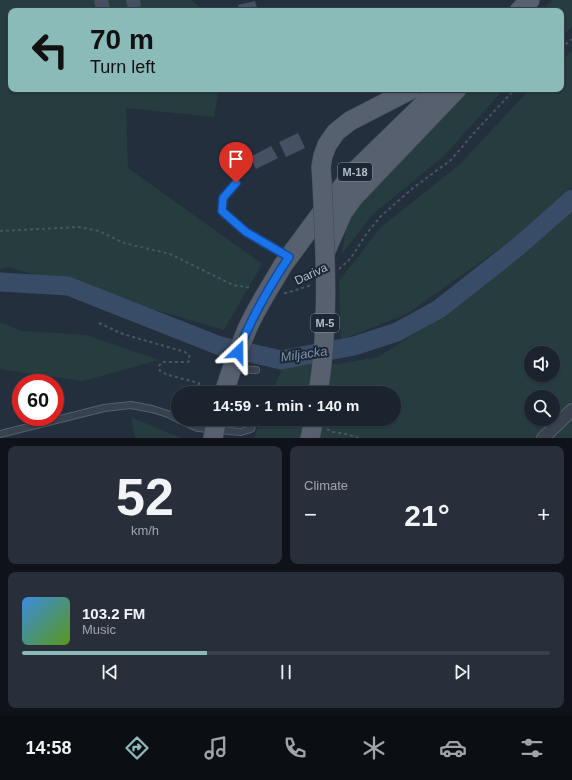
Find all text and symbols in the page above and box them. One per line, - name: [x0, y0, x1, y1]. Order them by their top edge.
- icon: left: [24, 24, 76, 76]
- text: 70 m: [90, 24, 154, 55]
- text: Turn left: [90, 57, 155, 77]
- pin: [219, 142, 253, 183]
- icon: arrive: [225, 148, 247, 170]
- road number: M-18: [338, 163, 372, 181]
- street label: Dariva: [292, 260, 330, 288]
- road number: M-5: [311, 314, 339, 332]
- position arrow: [217, 331, 259, 373]
- water label: Miljacka: [280, 343, 328, 365]
- map controls: [524, 346, 560, 426]
- button: sound: [524, 346, 560, 382]
- speed limit sign: 60: [12, 374, 64, 426]
- button: search: [524, 390, 560, 426]
- text: 14:59 · 1 min · 140 m: [213, 397, 359, 414]
- text: 52: [116, 468, 174, 526]
- text: Climate: [304, 478, 348, 493]
- text: 21°: [404, 499, 450, 532]
- text: −: [304, 502, 317, 527]
- text: +: [537, 502, 550, 527]
- text: km/h: [131, 523, 159, 538]
- text: 103.2 FM: [82, 605, 145, 622]
- text: Music: [82, 622, 116, 637]
- icon: previous: [99, 661, 121, 683]
- icon: pause: [275, 661, 297, 683]
- icon: next: [451, 661, 473, 683]
- icon: directions: [123, 734, 151, 762]
- icon: music: [202, 734, 230, 762]
- icon: phone: [281, 734, 309, 762]
- icon: climate: [360, 734, 388, 762]
- icon: car: [439, 734, 467, 762]
- icon: filters: [518, 734, 546, 762]
- text: 14:58: [26, 738, 72, 758]

